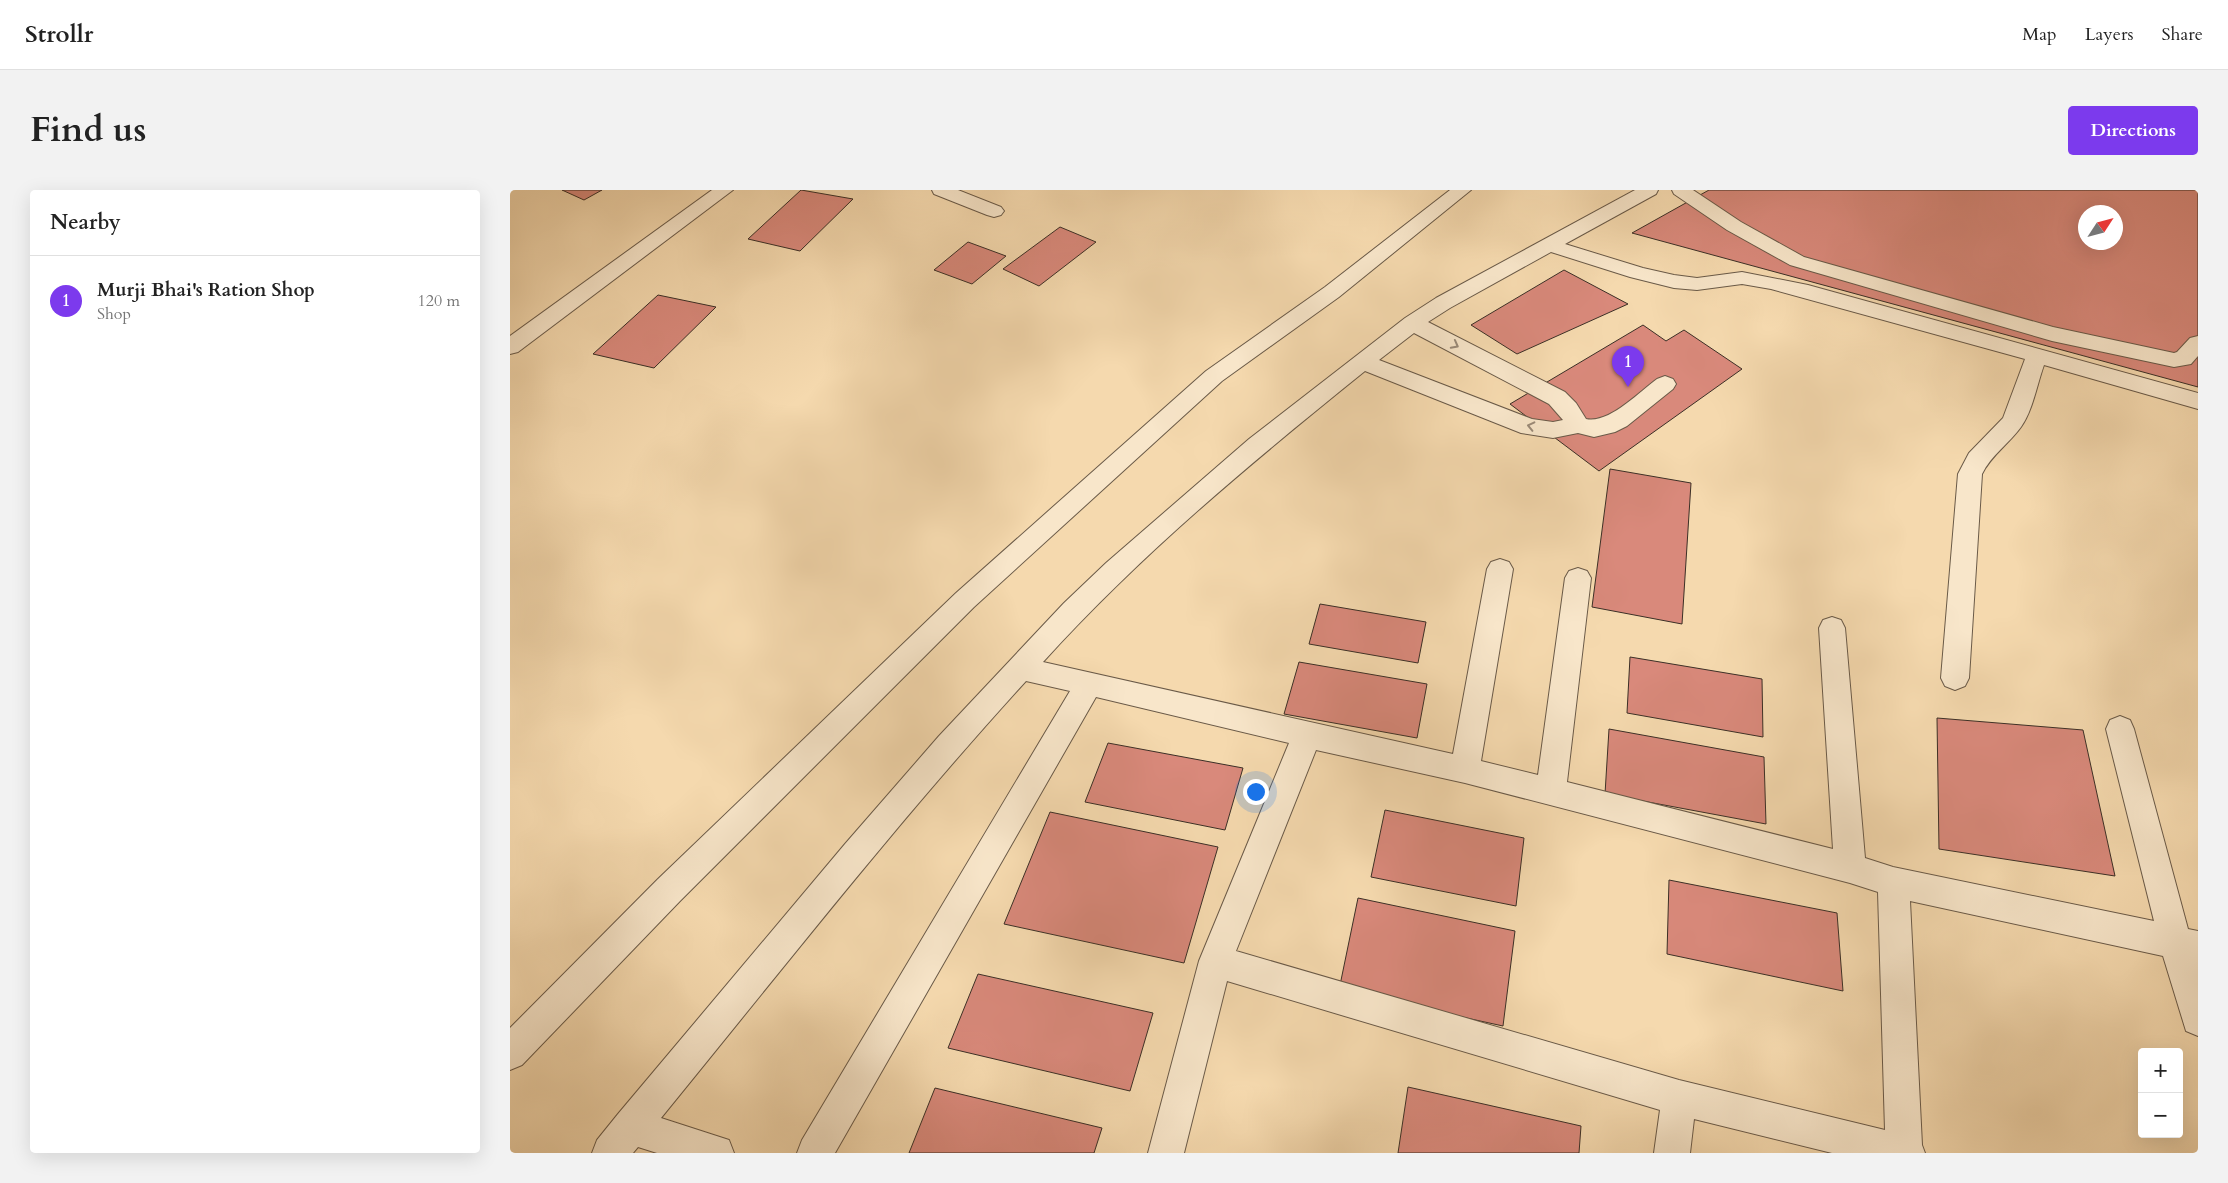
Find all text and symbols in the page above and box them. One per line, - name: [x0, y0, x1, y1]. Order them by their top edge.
- text: Strollr: [25, 18, 93, 51]
- text: Map: [2022, 22, 2057, 47]
- text: Layers: [2085, 22, 2134, 47]
- text: Share: [2162, 22, 2203, 47]
- text: Find us: [30, 106, 146, 154]
- button: Directions: [2068, 106, 2198, 155]
- north arrow: [2078, 205, 2123, 250]
- text: Nearby: [50, 208, 121, 237]
- text: Murji Bhai's Ration Shop: [97, 277, 315, 303]
- text: 1: [62, 290, 70, 312]
- text: 120 m: [418, 290, 460, 312]
- text: Shop: [97, 303, 131, 325]
- one-way arrow: [1450, 339, 1459, 349]
- pin: 1: [1612, 346, 1644, 387]
- one-way arrow: [1526, 421, 1535, 432]
- your location: [1243, 779, 1269, 805]
- map controls: [2138, 1048, 2183, 1138]
- button: +: [2138, 1048, 2183, 1093]
- button: −: [2138, 1093, 2183, 1138]

